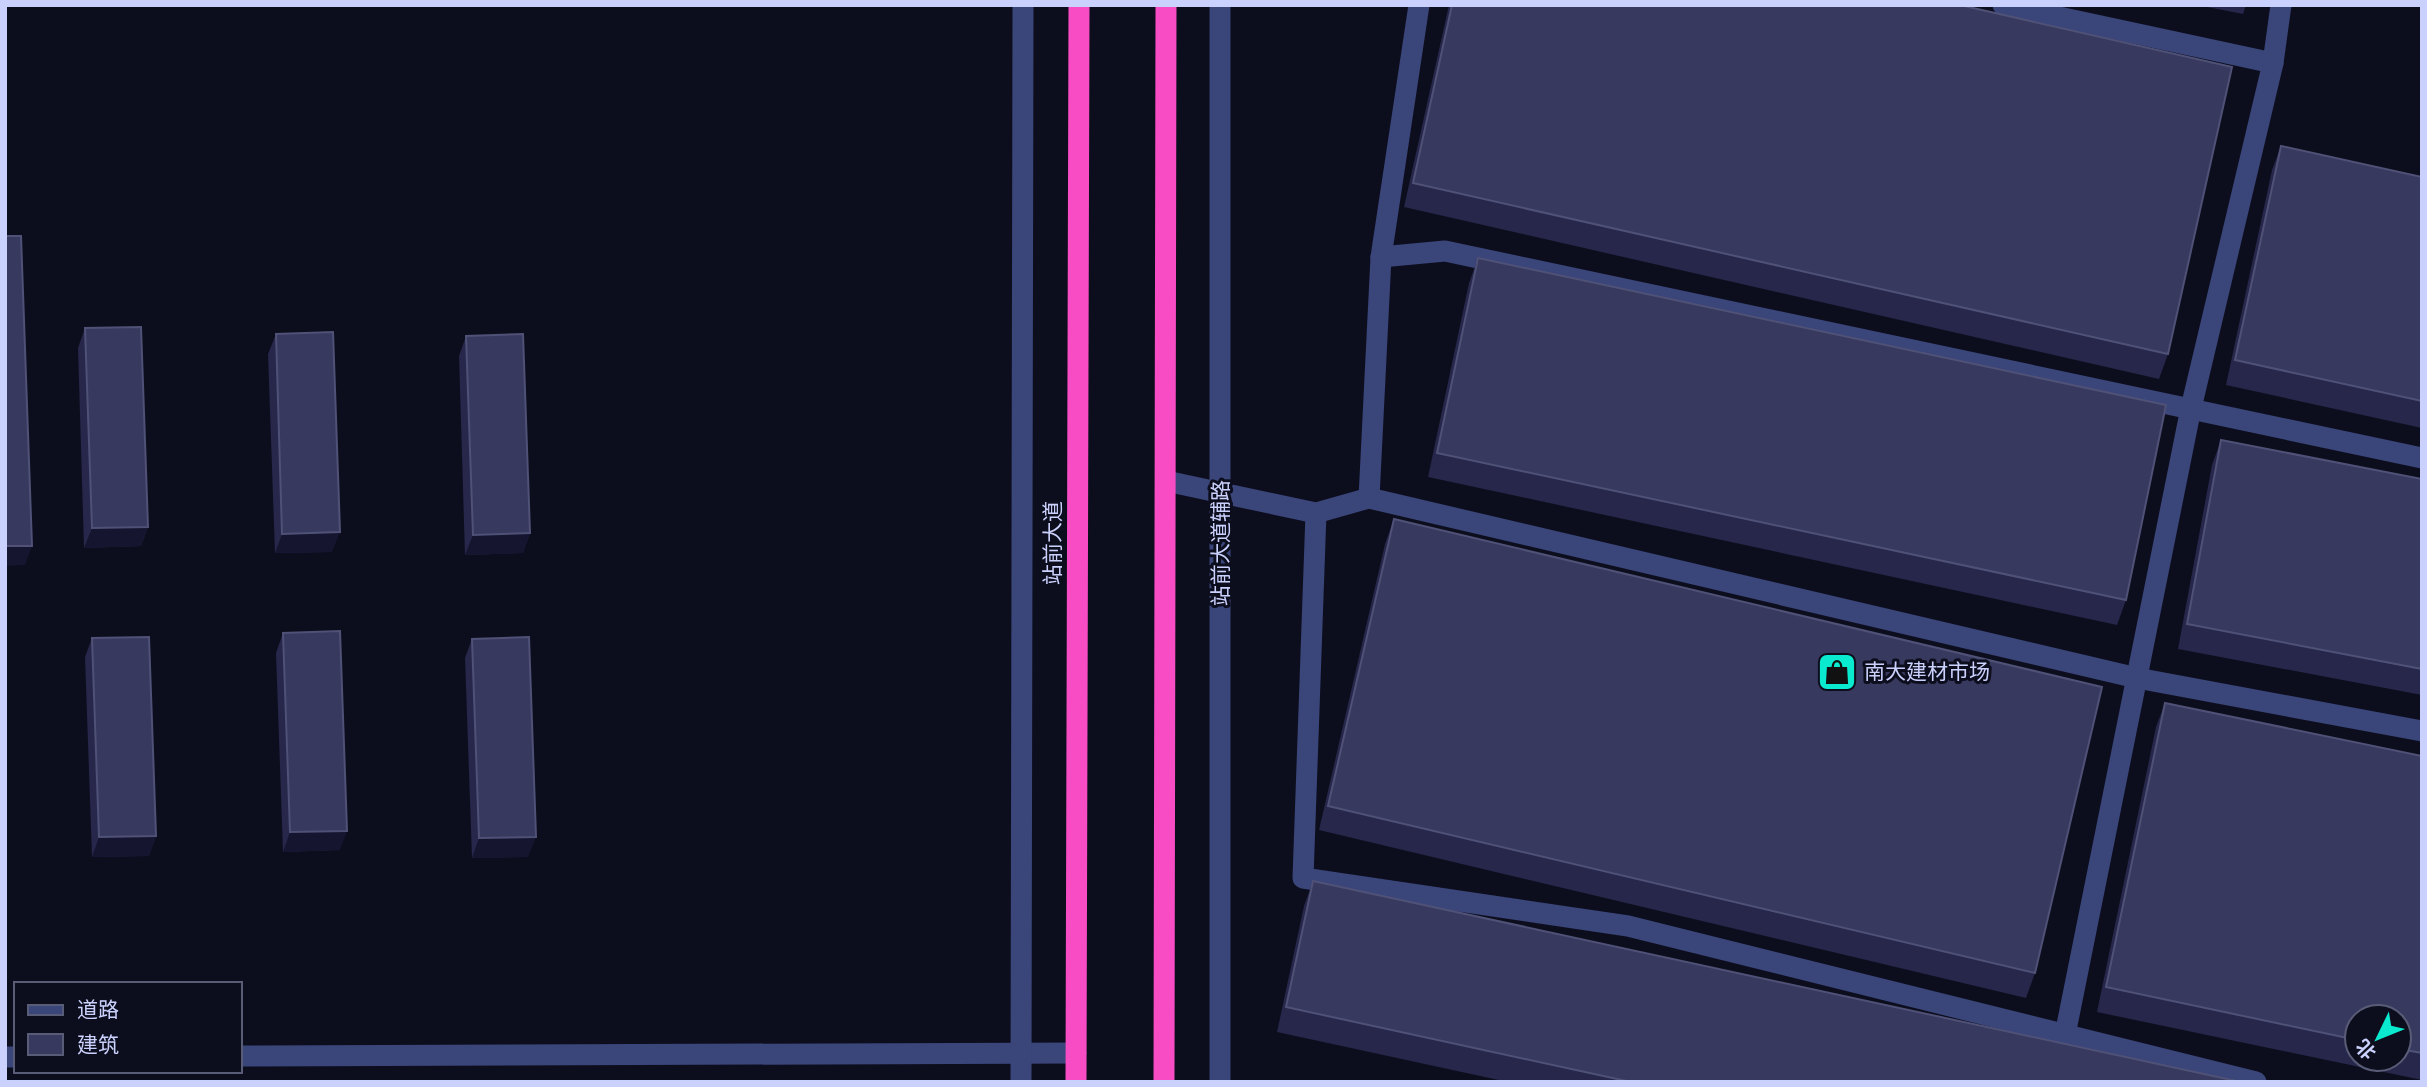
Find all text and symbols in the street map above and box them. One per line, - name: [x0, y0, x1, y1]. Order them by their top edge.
- street label: 站前大道辅路: [1210, 480, 1232, 606]
- street label: 站前大道: [1042, 501, 1064, 585]
- shop icon: 南大建材市场: [1816, 651, 1858, 693]
- place label: 南大建材市场: [1864, 661, 1990, 683]
- legend: [14, 982, 242, 1073]
- text: 道路: [77, 999, 119, 1021]
- north arrow: [2343, 1003, 2413, 1073]
- text: 建筑: [77, 1034, 119, 1056]
- text: 北: [2353, 1035, 2380, 1063]

